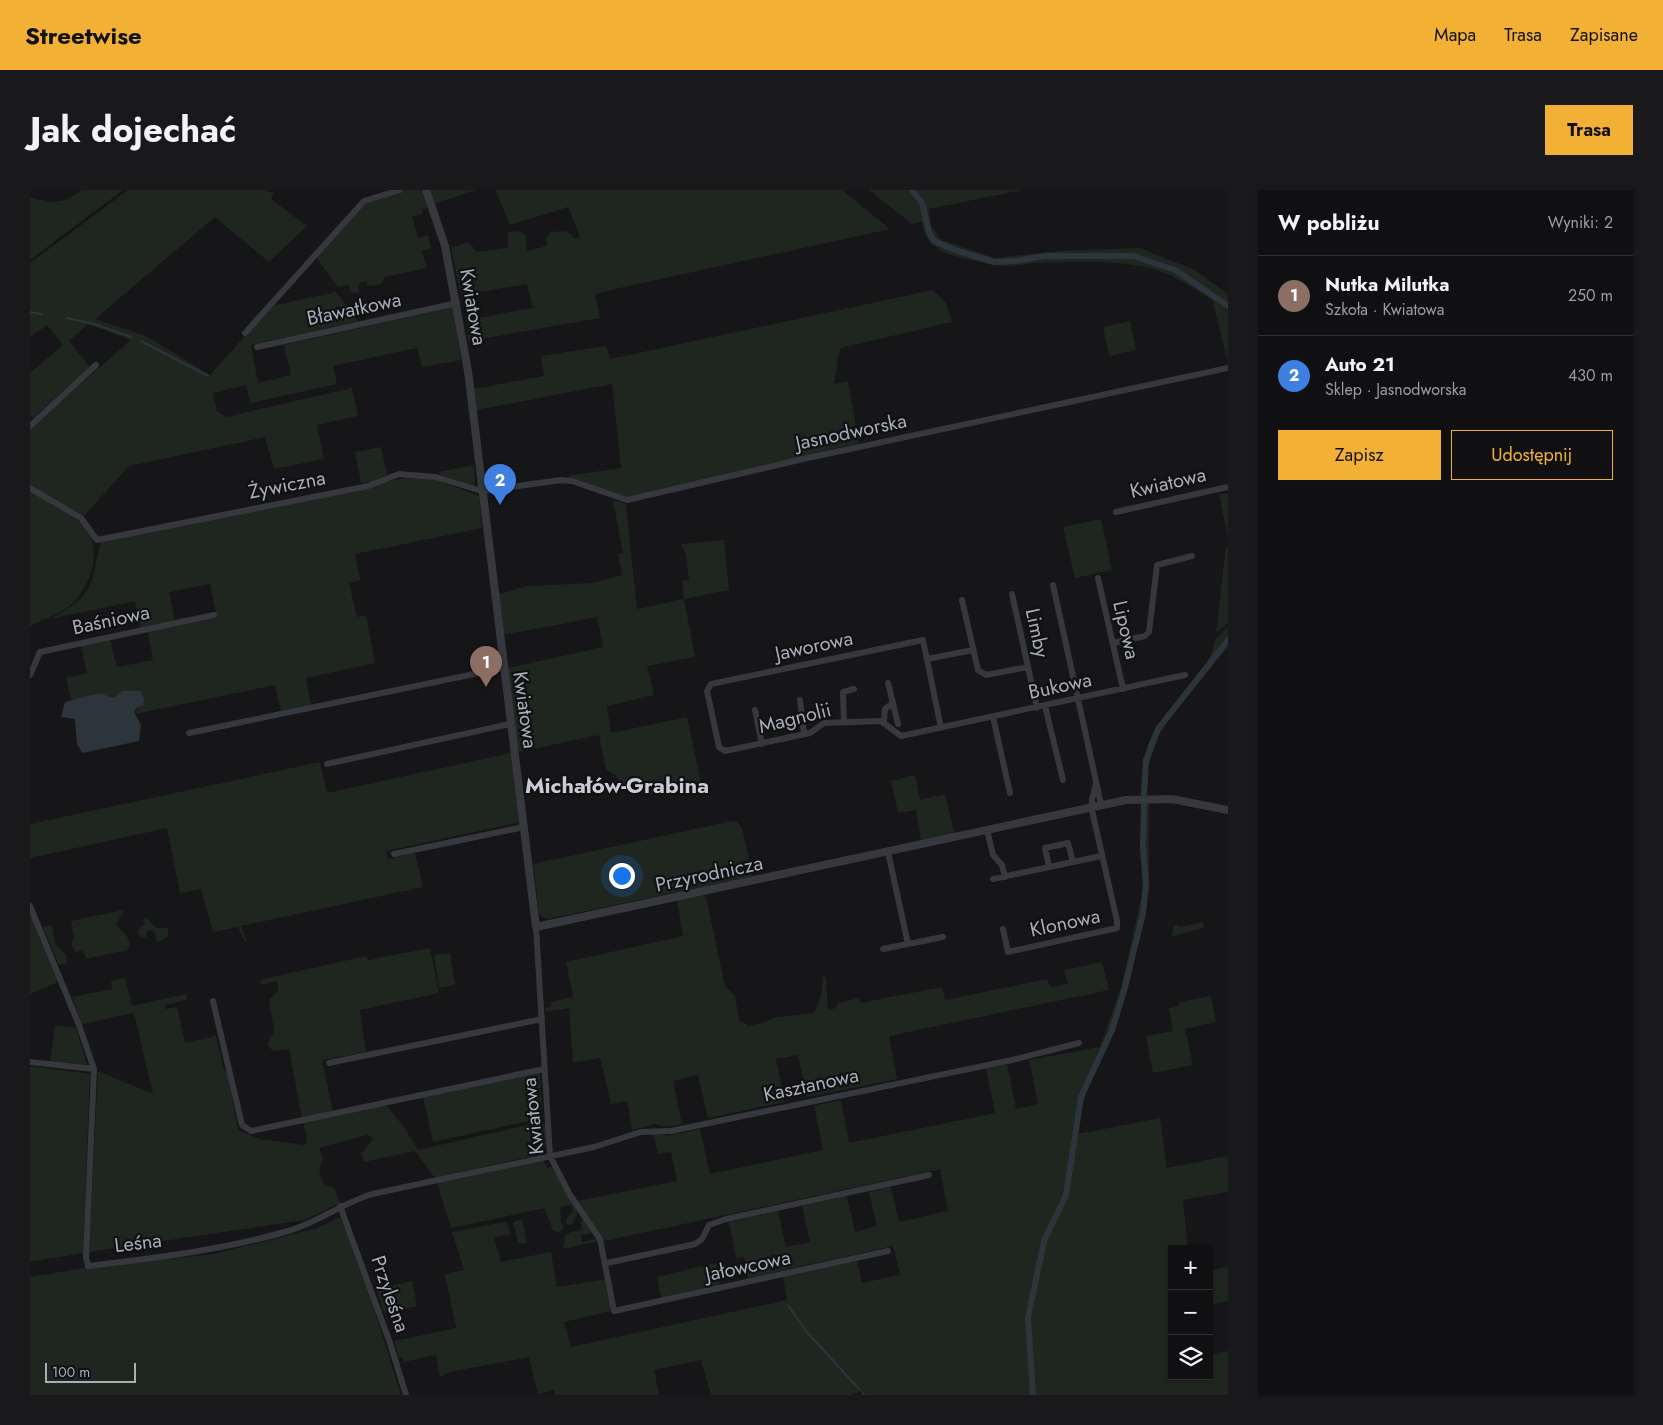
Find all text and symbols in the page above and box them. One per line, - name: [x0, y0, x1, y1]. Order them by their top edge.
- text: Streetwise: [25, 18, 142, 53]
- text: Mapa: [1434, 22, 1476, 48]
- text: Trasa: [1504, 22, 1542, 48]
- text: Zapisane: [1570, 22, 1638, 48]
- text: Jak dojechać: [30, 105, 236, 155]
- button: Trasa: [1545, 105, 1633, 155]
- text: W pobliżu: [1278, 208, 1379, 238]
- text: Wyniki: 2: [1548, 211, 1613, 234]
- street label: Kwiatowa: [452, 266, 494, 348]
- text: Nutka Milutka: [1325, 271, 1449, 298]
- text: 1: [1290, 284, 1298, 307]
- text: 250 m: [1568, 284, 1613, 307]
- street label: Bławatkowa: [304, 285, 404, 333]
- text: Szkoła · Kwiatowa: [1325, 298, 1444, 321]
- text: Auto 21: [1325, 351, 1395, 378]
- text: 2: [1289, 364, 1299, 387]
- text: 430 m: [1568, 364, 1613, 387]
- text: Sklep · Jasnodworska: [1325, 378, 1467, 401]
- street label: Jasnodworska: [790, 406, 909, 459]
- button: Zapisz: [1278, 430, 1441, 480]
- button: Udostępnij: [1451, 430, 1613, 480]
- street label: Kwiatowa: [1127, 460, 1209, 506]
- street label: Żywiczna: [246, 463, 328, 507]
- pin: 2: [484, 464, 516, 505]
- street label: Baśniowa: [70, 598, 152, 642]
- street label: Lipowa: [1105, 598, 1147, 662]
- street label: Limby: [1018, 606, 1056, 661]
- street label: Jaworowa: [769, 624, 856, 669]
- pin: 1: [470, 646, 502, 687]
- street label: Bukowa: [1026, 665, 1094, 707]
- street label: Kwiatowa: [505, 670, 545, 750]
- street label: Magnolii: [756, 695, 834, 741]
- district label: Michałów-Grabina: [525, 769, 709, 801]
- street label: Przyrodnicza: [653, 848, 765, 900]
- your location: [609, 863, 635, 889]
- street label: Klonowa: [1027, 901, 1103, 945]
- street label: Kasztanowa: [761, 1061, 861, 1109]
- street label: Kwiatowa: [515, 1076, 551, 1156]
- street label: Leśna: [113, 1226, 163, 1260]
- street label: Jałowcowa: [700, 1243, 793, 1290]
- map controls: [1168, 1245, 1213, 1380]
- button: +: [1168, 1245, 1213, 1290]
- street label: Przyleśna: [363, 1252, 417, 1336]
- button: −: [1168, 1290, 1213, 1335]
- button: layers: [1168, 1335, 1213, 1380]
- scale bar: [45, 1360, 136, 1383]
- text: 100 m: [52, 1362, 90, 1382]

